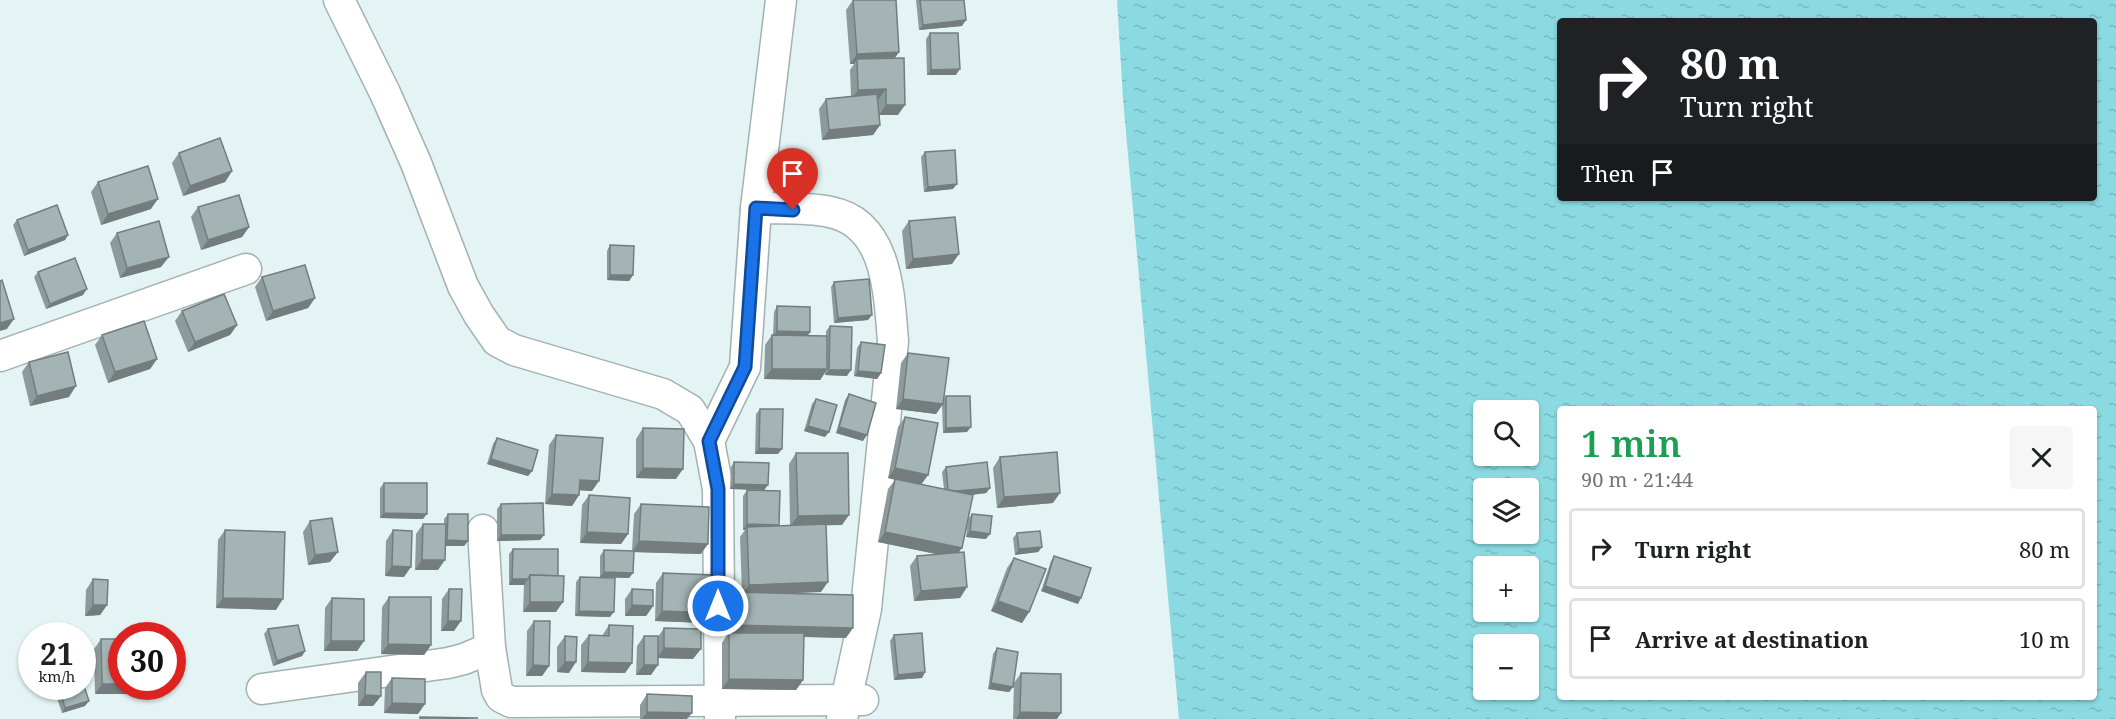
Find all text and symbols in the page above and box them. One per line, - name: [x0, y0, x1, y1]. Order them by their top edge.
- text: 80 m: [1680, 34, 1780, 91]
- icon: right: [1581, 42, 1659, 120]
- text: Turn right: [1680, 88, 1813, 125]
- pin: [767, 148, 818, 210]
- icon: arrive: [1646, 156, 1679, 189]
- icon: arrive: [776, 157, 809, 190]
- text: Then: [1581, 158, 1634, 188]
- map controls: [1473, 400, 1539, 700]
- button: search: [1473, 400, 1539, 466]
- text: 1 min: [1581, 419, 1682, 468]
- button: close: [2010, 426, 2073, 489]
- text: 90 m · 21:44: [1581, 466, 1693, 493]
- button: layers: [1473, 478, 1539, 544]
- icon: right: [1584, 532, 1617, 565]
- text: Turn right: [1635, 534, 1751, 564]
- text: 80 m: [2019, 534, 2070, 564]
- button: +: [1473, 556, 1539, 622]
- position arrow: [686, 574, 750, 638]
- speed limit sign: 30: [108, 622, 186, 700]
- icon: arrive: [1584, 622, 1617, 655]
- text: Arrive at destination: [1635, 624, 1869, 654]
- text: 10 m: [2019, 624, 2070, 654]
- text: 21: [40, 633, 74, 674]
- button: −: [1473, 634, 1539, 700]
- text: km/h: [39, 666, 75, 686]

